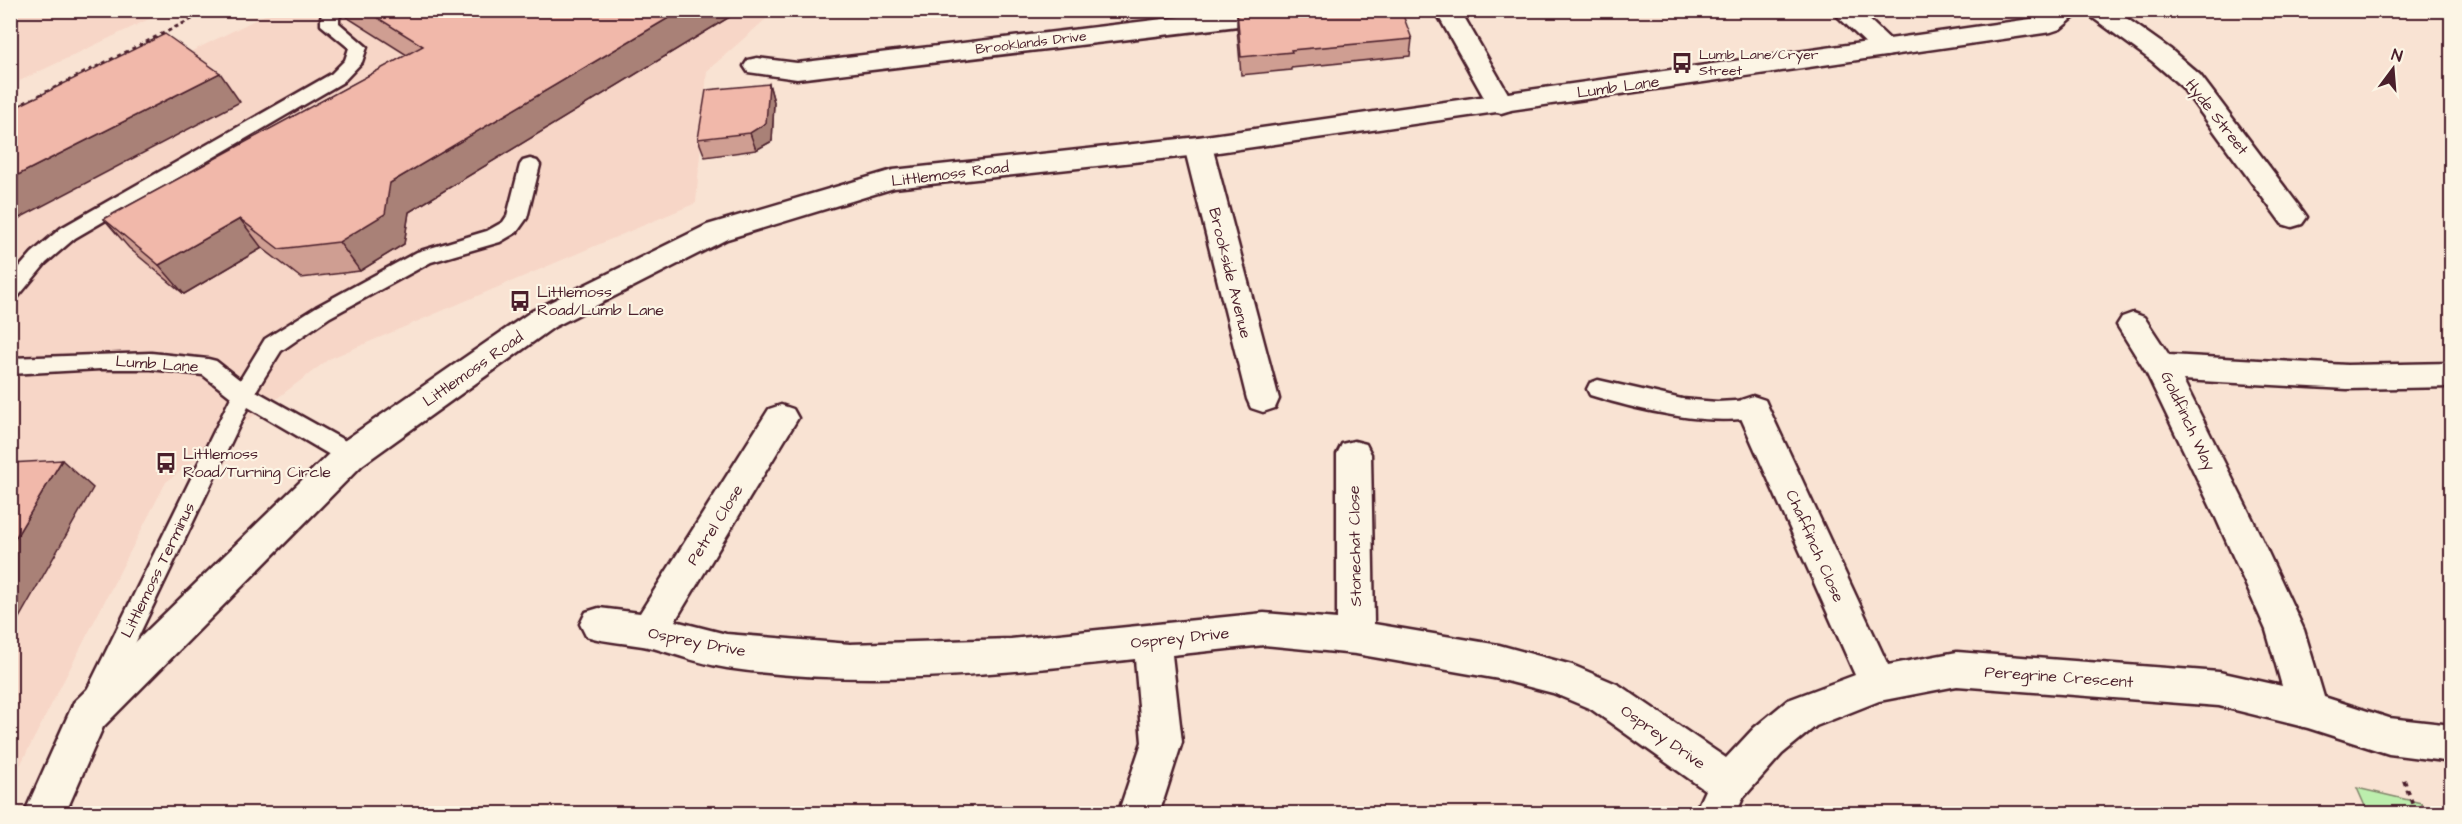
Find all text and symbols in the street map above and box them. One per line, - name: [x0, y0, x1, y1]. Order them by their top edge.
- street label: Brooklands Drive: [974, 26, 1088, 60]
- north arrow: [2363, 39, 2423, 99]
- text: N: [2389, 44, 2405, 67]
- place label: Lumb Lane/Cryer Street: [1699, 45, 1819, 81]
- bus stop icon: Lumb Lane/Cryer Street: [1670, 51, 1694, 75]
- street label: Lumb Lane: [1575, 70, 1661, 104]
- street label: Hyde Street: [2180, 74, 2254, 161]
- street label: Littlemoss Road: [890, 156, 1010, 192]
- street label: Brookside Avenue: [1203, 205, 1257, 341]
- place label: Littlemoss Road/Lumb Lane: [537, 281, 664, 321]
- bus stop icon: Littlemoss Road/Lumb Lane: [508, 289, 532, 313]
- street label: Littlemoss Road: [418, 326, 528, 412]
- street label: Lumb Lane: [115, 350, 199, 378]
- street label: Goldfinch Way: [2154, 368, 2221, 475]
- place label: Littlemoss Road/Turning Circle: [183, 443, 331, 484]
- bus stop icon: Littlemoss Road/Turning Circle: [154, 451, 178, 475]
- street label: Petrel Close: [681, 480, 749, 570]
- street label: Stonechat Close: [1343, 485, 1367, 607]
- street label: Chaffinch Close: [1780, 486, 1850, 606]
- street label: Littlemoss Terminus: [116, 499, 200, 641]
- street label: Osprey Drive: [646, 622, 748, 663]
- street label: Osprey Drive: [1130, 622, 1231, 655]
- street label: Peregrine Crescent: [1984, 661, 2135, 694]
- street label: Osprey Drive: [1616, 700, 1710, 775]

